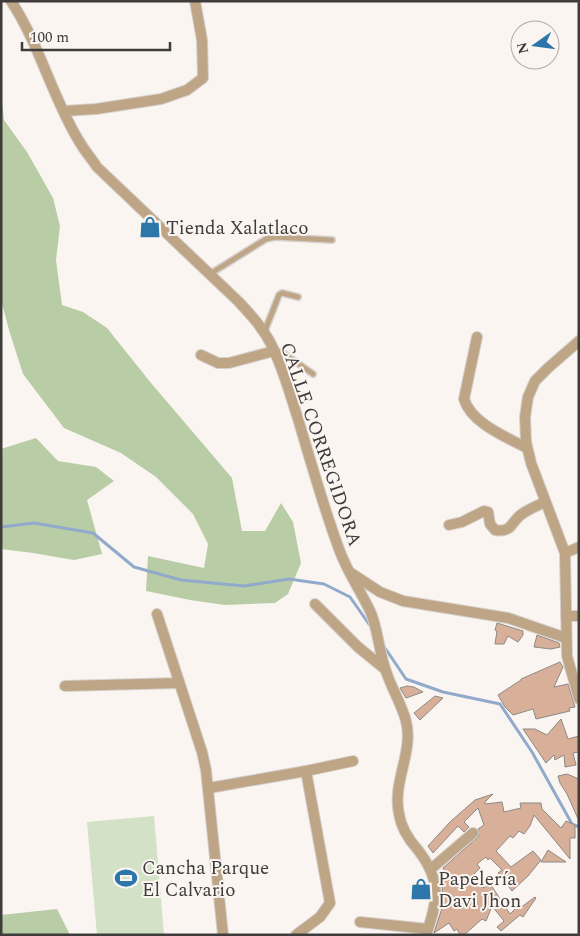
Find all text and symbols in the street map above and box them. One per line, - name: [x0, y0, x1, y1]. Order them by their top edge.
- scale bar: [22, 20, 170, 52]
- north arrow: [510, 20, 560, 70]
- text: 100 m: [30, 26, 69, 49]
- text: N: [511, 40, 534, 56]
- shop icon: Tienda Xalatlaco: [137, 214, 163, 240]
- place label: Tienda Xalatlaco: [166, 214, 308, 243]
- street label: CALLE CORREGIDORA: [272, 339, 369, 550]
- place label: Cancha Parque El Calvario: [142, 854, 269, 905]
- sports icon: Cancha Parque El Calvario: [113, 865, 139, 891]
- place label: Papelería Davi Jhon: [438, 865, 521, 916]
- shop icon: Papelería Davi Jhon: [408, 876, 434, 902]

